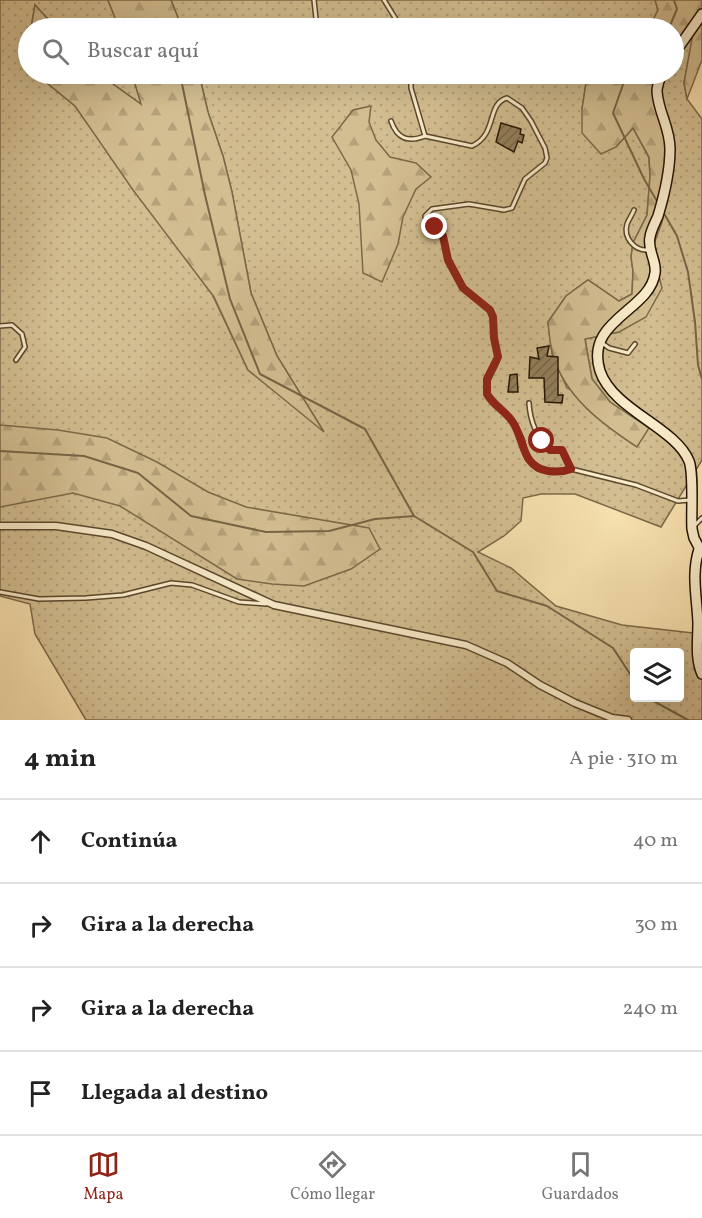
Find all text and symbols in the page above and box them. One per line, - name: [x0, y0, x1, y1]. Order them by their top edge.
- search box: [18, 18, 684, 84]
- icon: search: [39, 35, 72, 68]
- text: Buscar aquí: [87, 36, 199, 67]
- route end: [421, 213, 447, 239]
- route start: [528, 427, 554, 453]
- map controls: [630, 648, 684, 702]
- button: layers: [630, 648, 684, 702]
- text: 4 min: [24, 741, 96, 777]
- text: A pie · 310 m: [569, 745, 678, 773]
- icon: ahead: [24, 825, 57, 858]
- text: Continúa: [81, 826, 178, 857]
- text: 40 m: [633, 827, 678, 855]
- icon: right: [24, 909, 57, 942]
- text: Gira a la derecha: [81, 910, 254, 941]
- text: 30 m: [634, 911, 678, 939]
- icon: right: [24, 993, 57, 1026]
- text: Gira a la derecha: [81, 994, 254, 1025]
- text: 240 m: [623, 995, 678, 1023]
- icon: arrive: [24, 1077, 57, 1110]
- text: Llegada al destino: [81, 1078, 268, 1109]
- tab: Mapa: [83, 1148, 123, 1206]
- tab: Cómo llegar: [290, 1148, 375, 1206]
- tab: Guardados: [542, 1148, 619, 1206]

